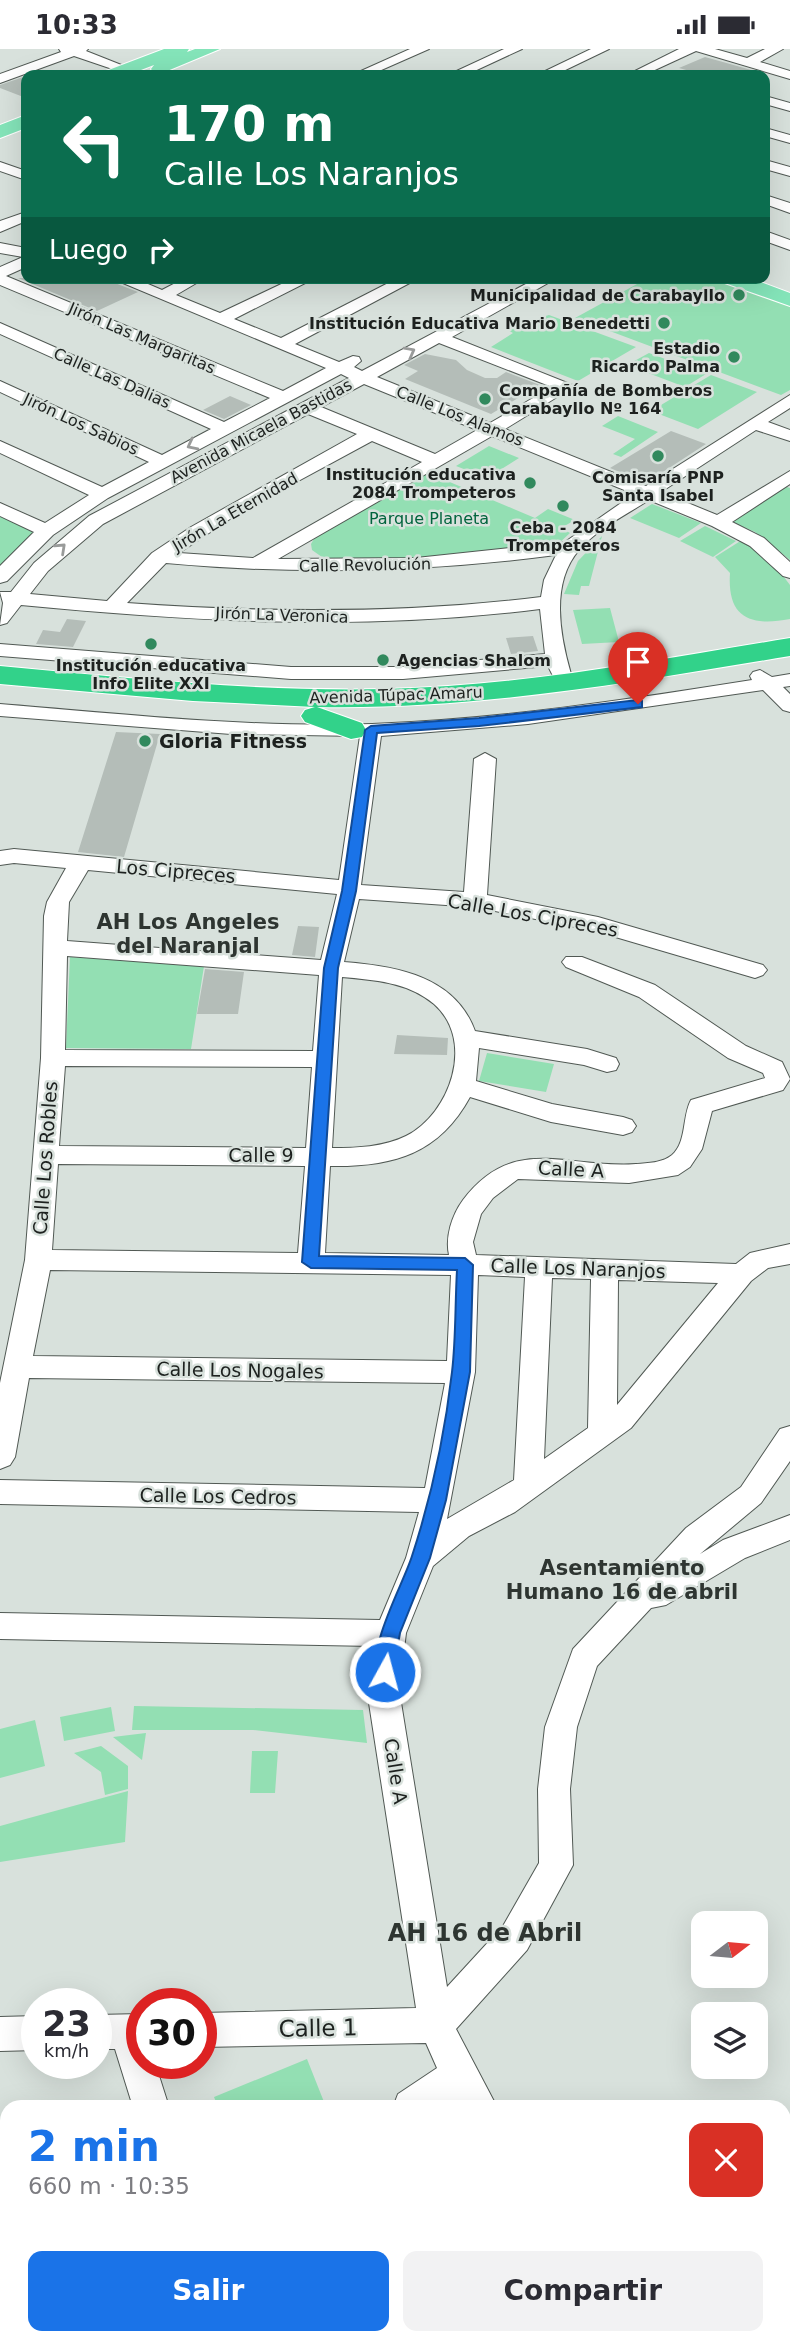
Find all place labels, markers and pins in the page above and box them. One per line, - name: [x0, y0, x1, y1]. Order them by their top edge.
- place label: Municipalidad de Carabayllo: [470, 286, 725, 305]
- marker: Municipalidad de Carabayllo: [731, 287, 747, 303]
- place label: Institución Educativa Mario Benedetti: [309, 314, 650, 333]
- marker: Institución Educativa Mario Benedetti: [656, 315, 672, 331]
- place label: Estadio Ricardo Palma: [591, 339, 720, 376]
- marker: Estadio Ricardo Palma: [726, 349, 742, 365]
- place label: Compañía de Bomberos Carabayllo Nº 164: [499, 381, 712, 418]
- marker: Compañía de Bomberos Carabayllo Nº 164: [477, 391, 493, 407]
- marker: Comisaría PNP Santa Isabel: [650, 448, 666, 464]
- place label: Institución educativa 2084 Trompeteros: [326, 465, 516, 502]
- place label: Comisaría PNP Santa Isabel: [592, 468, 724, 505]
- marker: Institución educativa 2084 Trompeteros: [522, 475, 538, 491]
- marker: Ceba - 2084 Trompeteros: [555, 498, 571, 514]
- place label: Ceba - 2084 Trompeteros: [506, 518, 620, 555]
- pin: [608, 632, 668, 704]
- marker: Institución educativa Info Elite XXI: [143, 636, 159, 652]
- place label: Agencias Shalom: [397, 651, 551, 670]
- marker: Agencias Shalom: [375, 652, 391, 668]
- place label: Institución educativa Info Elite XXI: [56, 656, 246, 693]
- place label: Gloria Fitness: [159, 730, 307, 752]
- marker: Gloria Fitness: [137, 733, 153, 749]

